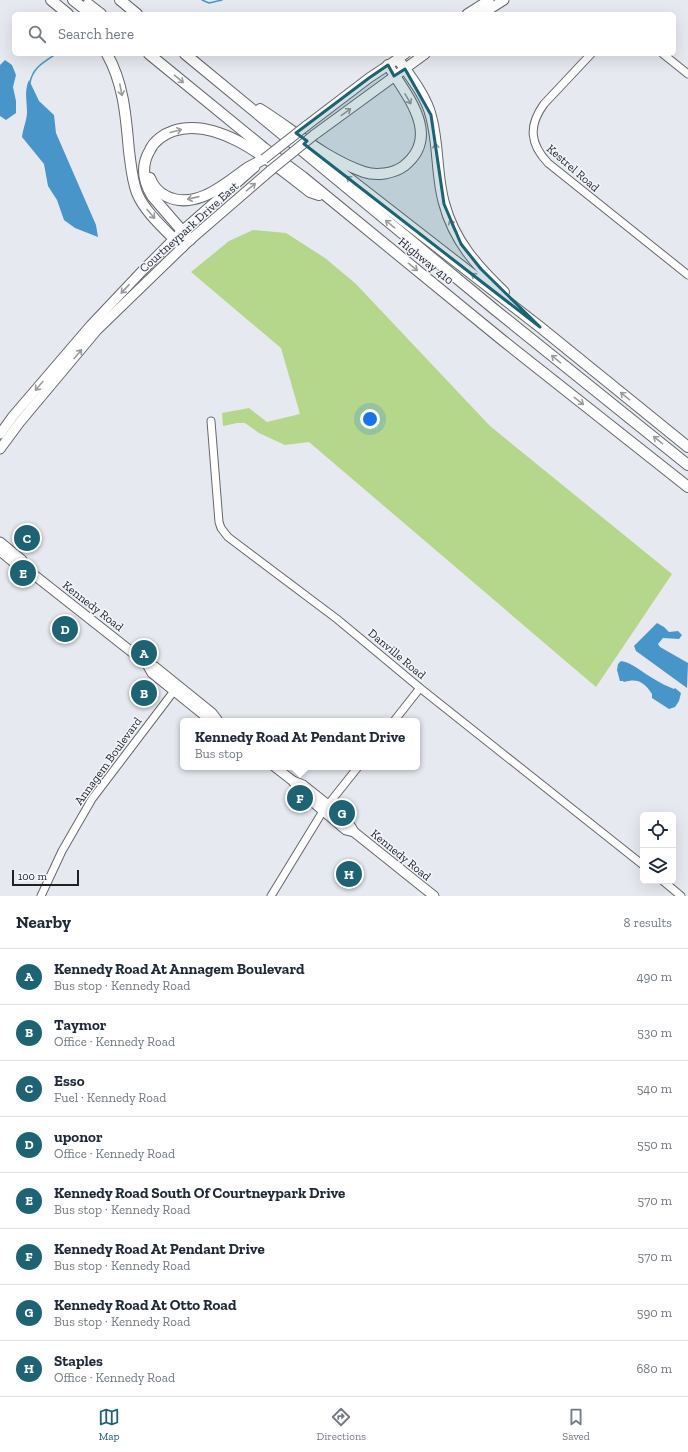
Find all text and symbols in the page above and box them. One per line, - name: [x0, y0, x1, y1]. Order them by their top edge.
- search box: [12, 12, 676, 56]
- icon: search: [26, 23, 48, 45]
- text: Search here: [58, 25, 134, 43]
- one-way arrow: [173, 74, 184, 83]
- one-way arrow: [117, 83, 125, 96]
- one-way arrow: [404, 93, 412, 104]
- one-way arrow: [340, 108, 351, 116]
- one-way arrow: [169, 127, 182, 134]
- street label: Kestrel Road: [544, 141, 603, 195]
- one-way arrow: [432, 143, 439, 156]
- one-way arrow: [345, 176, 356, 185]
- street label: Courtneypark Drive East: [137, 178, 242, 275]
- one-way arrow: [246, 182, 257, 191]
- one-way arrow: [187, 195, 200, 203]
- one-way arrow: [147, 209, 156, 219]
- one-way arrow: [447, 219, 455, 231]
- one-way arrow: [385, 220, 396, 229]
- street label: Highway 410: [396, 235, 456, 288]
- one-way arrow: [407, 263, 418, 271]
- one-way arrow: [470, 273, 481, 282]
- one-way arrow: [120, 284, 130, 294]
- one-way arrow: [73, 348, 82, 359]
- one-way arrow: [551, 355, 562, 363]
- one-way arrow: [34, 381, 43, 391]
- one-way arrow: [620, 392, 630, 401]
- one-way arrow: [574, 397, 585, 406]
- your location: [360, 409, 380, 429]
- one-way arrow: [652, 436, 663, 445]
- pin: C: [14, 523, 40, 553]
- pin: E: [10, 558, 36, 588]
- street label: Kennedy Road: [60, 578, 127, 634]
- pin: D: [52, 614, 78, 644]
- street label: Danville Road: [365, 626, 429, 682]
- pin: A: [131, 638, 157, 668]
- pin: B: [131, 678, 157, 708]
- street label: Annagem Boulevard: [72, 714, 145, 808]
- popup: [180, 718, 420, 770]
- text: Kennedy Road At Pendant Drive: [195, 728, 405, 746]
- text: Bus stop: [195, 746, 243, 761]
- pin: F: [287, 783, 313, 813]
- pin: G: [329, 798, 355, 828]
- map controls: [640, 812, 676, 884]
- button: locate: [640, 812, 676, 848]
- street label: Kennedy Road: [368, 826, 434, 884]
- button: layers: [640, 848, 676, 884]
- pin: H: [336, 859, 362, 889]
- scale bar: [12, 868, 79, 887]
- text: 100 m: [18, 870, 47, 883]
- text: Nearby: [16, 912, 71, 932]
- text: 8 results: [624, 915, 672, 930]
- text: Kennedy Road At Annagem Boulevard: [54, 960, 305, 978]
- text: A: [25, 969, 33, 984]
- text: 490 m: [636, 969, 672, 984]
- text: Bus stop · Kennedy Road: [54, 978, 190, 993]
- text: Taymor: [54, 1016, 106, 1034]
- text: B: [25, 1025, 33, 1040]
- text: 530 m: [637, 1025, 672, 1040]
- text: Office · Kennedy Road: [54, 1034, 175, 1049]
- text: Esso: [54, 1072, 85, 1090]
- text: C: [25, 1081, 33, 1096]
- text: 540 m: [637, 1081, 672, 1096]
- text: Fuel · Kennedy Road: [54, 1090, 166, 1105]
- text: uponor: [54, 1128, 103, 1146]
- text: D: [24, 1137, 34, 1152]
- text: 550 m: [637, 1137, 672, 1152]
- text: Office · Kennedy Road: [54, 1146, 175, 1161]
- text: Kennedy Road South Of Courtneypark Drive: [54, 1184, 345, 1202]
- text: E: [25, 1193, 33, 1208]
- text: 570 m: [638, 1193, 672, 1208]
- text: Bus stop · Kennedy Road: [54, 1202, 190, 1217]
- text: Kennedy Road At Pendant Drive: [54, 1240, 265, 1258]
- text: F: [25, 1249, 33, 1264]
- text: 570 m: [638, 1249, 672, 1264]
- text: Bus stop · Kennedy Road: [54, 1258, 190, 1273]
- text: Kennedy Road At Otto Road: [54, 1296, 236, 1314]
- text: G: [25, 1305, 33, 1320]
- text: 590 m: [637, 1305, 672, 1320]
- text: Bus stop · Kennedy Road: [54, 1314, 190, 1329]
- text: Staples: [54, 1352, 103, 1370]
- text: H: [24, 1361, 34, 1376]
- text: 680 m: [636, 1361, 672, 1376]
- text: Office · Kennedy Road: [54, 1370, 175, 1385]
- tab: Map: [98, 1406, 120, 1443]
- tab: Directions: [316, 1406, 366, 1443]
- tab: Saved: [562, 1406, 590, 1443]

